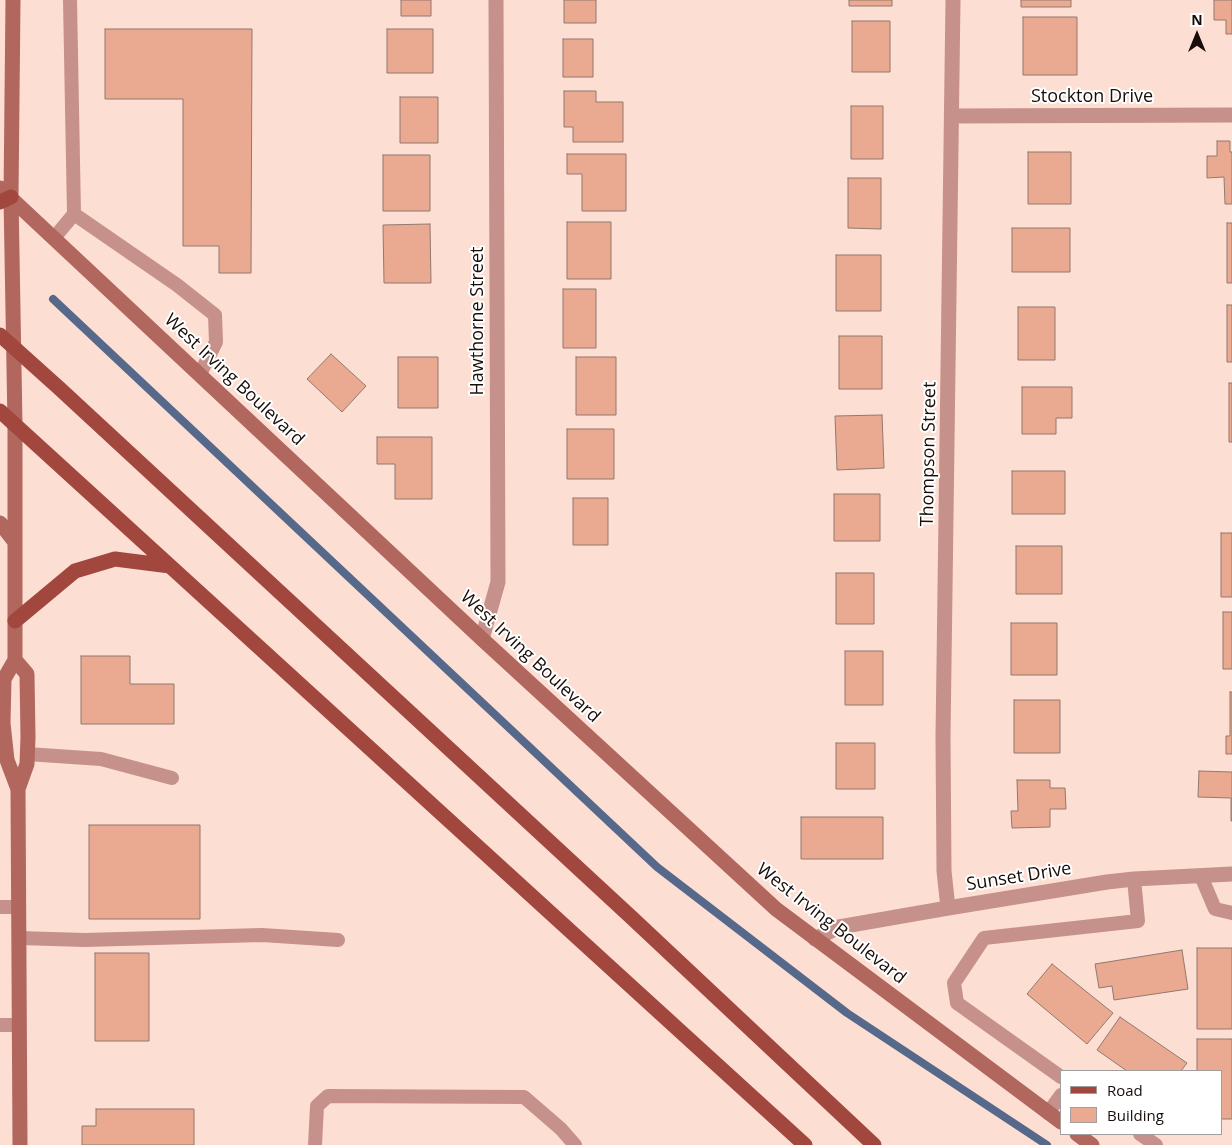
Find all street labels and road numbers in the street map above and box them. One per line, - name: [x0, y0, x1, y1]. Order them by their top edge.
- street label: Stockton Drive: [1031, 86, 1153, 108]
- street label: Hawthorne Street: [467, 247, 489, 395]
- street label: West Irving Boulevard: [160, 310, 308, 450]
- street label: Thompson Street: [917, 381, 941, 527]
- street label: West Irving Boulevard: [456, 587, 604, 727]
- street label: Sunset Drive: [965, 858, 1073, 896]
- street label: West Irving Boulevard: [752, 859, 910, 989]

